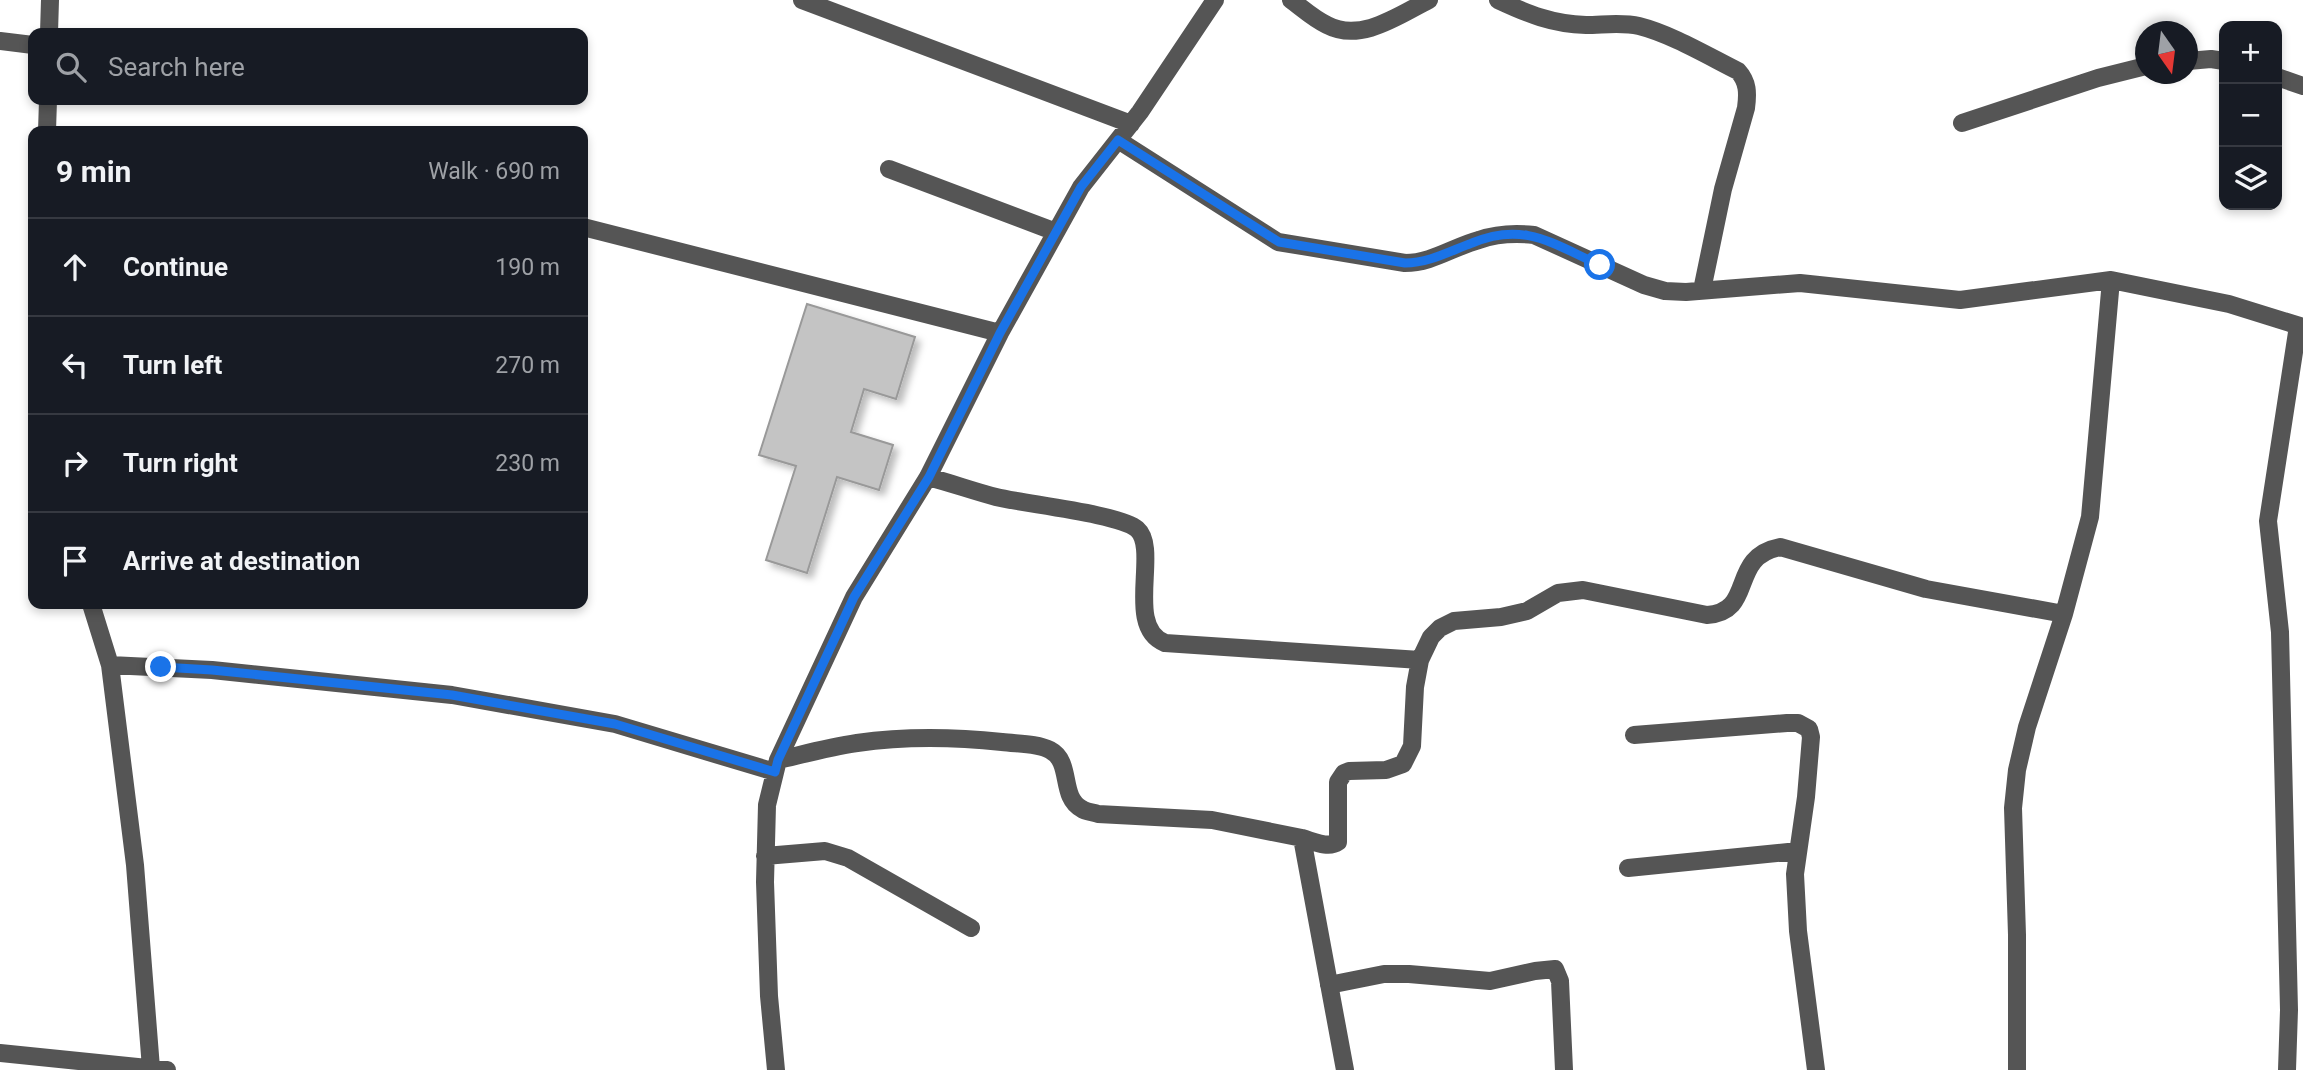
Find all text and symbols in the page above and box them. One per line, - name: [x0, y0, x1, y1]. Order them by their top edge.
- north arrow: [2135, 21, 2198, 84]
- map controls: [2219, 21, 2282, 210]
- button: +: [2219, 21, 2282, 84]
- search box: [28, 28, 588, 105]
- icon: search: [52, 48, 90, 86]
- text: Search here: [108, 52, 245, 82]
- button: −: [2219, 84, 2282, 147]
- button: layers: [2219, 147, 2282, 210]
- text: 9 min: [56, 154, 131, 189]
- text: Walk · 690 m: [428, 158, 560, 185]
- icon: ahead: [56, 248, 94, 286]
- route start: [1584, 249, 1615, 280]
- text: Continue: [123, 252, 228, 282]
- text: 190 m: [495, 254, 560, 281]
- icon: left: [56, 346, 94, 384]
- text: Turn left: [123, 350, 222, 380]
- text: 270 m: [495, 352, 560, 379]
- icon: right: [56, 444, 94, 482]
- text: Turn right: [123, 448, 238, 478]
- text: 230 m: [495, 450, 560, 477]
- icon: arrive: [56, 542, 94, 580]
- text: Arrive at destination: [123, 546, 360, 576]
- route end: [145, 651, 176, 682]

